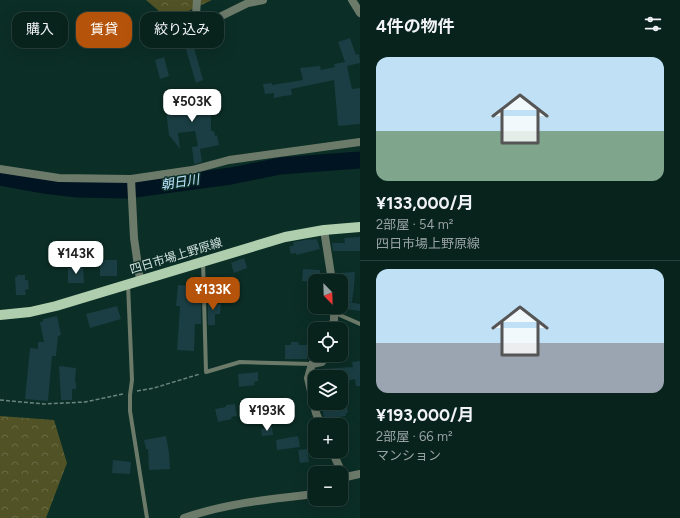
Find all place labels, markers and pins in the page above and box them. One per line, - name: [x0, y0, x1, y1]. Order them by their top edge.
- pin: ¥503K: [164, 89, 220, 123]
- pin: ¥143K: [48, 241, 104, 275]
- pin: ¥133K: [185, 277, 241, 311]
- pin: ¥193K: [239, 398, 295, 432]

